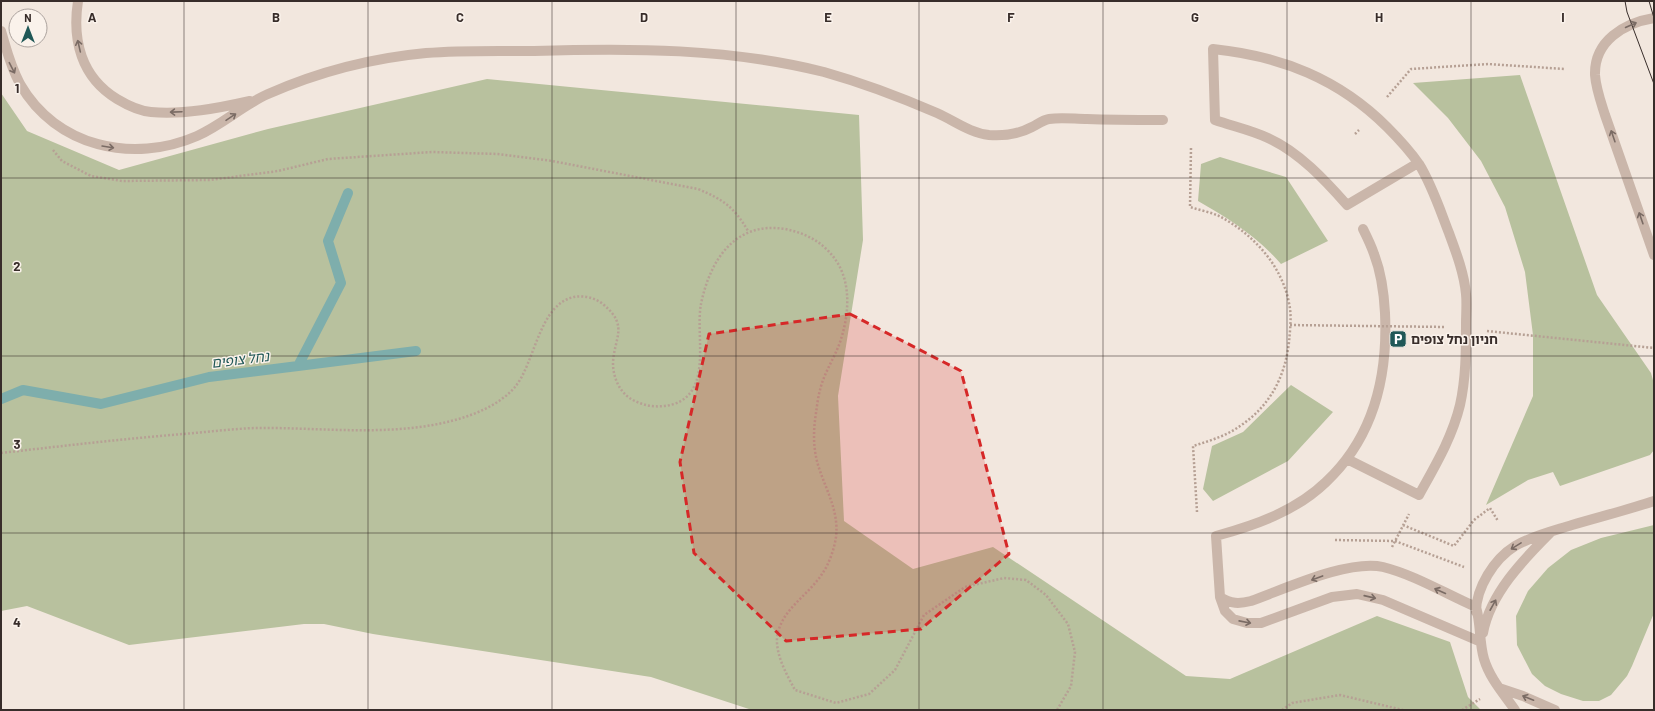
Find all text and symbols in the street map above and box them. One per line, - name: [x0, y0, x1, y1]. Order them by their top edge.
- north arrow: [8, 8, 48, 48]
- text: A: [88, 9, 97, 25]
- text: B: [272, 9, 280, 25]
- text: C: [456, 9, 464, 25]
- text: D: [640, 9, 648, 25]
- text: E: [824, 9, 832, 25]
- text: F: [1007, 9, 1015, 25]
- text: G: [1191, 9, 1199, 25]
- text: H: [1375, 9, 1383, 25]
- text: I: [1561, 9, 1565, 25]
- text: N: [24, 11, 32, 24]
- one-way arrow: [1624, 20, 1636, 28]
- one-way arrow: [75, 39, 82, 52]
- one-way arrow: [9, 62, 16, 74]
- text: 1: [15, 80, 19, 96]
- one-way arrow: [170, 108, 183, 115]
- one-way arrow: [225, 113, 236, 121]
- one-way arrow: [1608, 131, 1616, 143]
- one-way arrow: [102, 143, 115, 151]
- one-way arrow: [1637, 211, 1644, 224]
- text: 2: [13, 258, 21, 274]
- parking icon: חניון נחל צופים: [1388, 329, 1408, 349]
- place label: חניון נחל צופים: [1411, 331, 1498, 347]
- water label: נחל צופים: [210, 347, 272, 371]
- text: 3: [13, 436, 21, 452]
- one-way arrow: [1510, 543, 1522, 551]
- one-way arrow: [1311, 574, 1323, 582]
- one-way arrow: [1434, 587, 1446, 594]
- one-way arrow: [1363, 594, 1376, 602]
- one-way arrow: [1490, 599, 1498, 611]
- text: 4: [13, 614, 21, 630]
- one-way arrow: [1238, 618, 1251, 626]
- one-way arrow: [1522, 693, 1534, 701]

